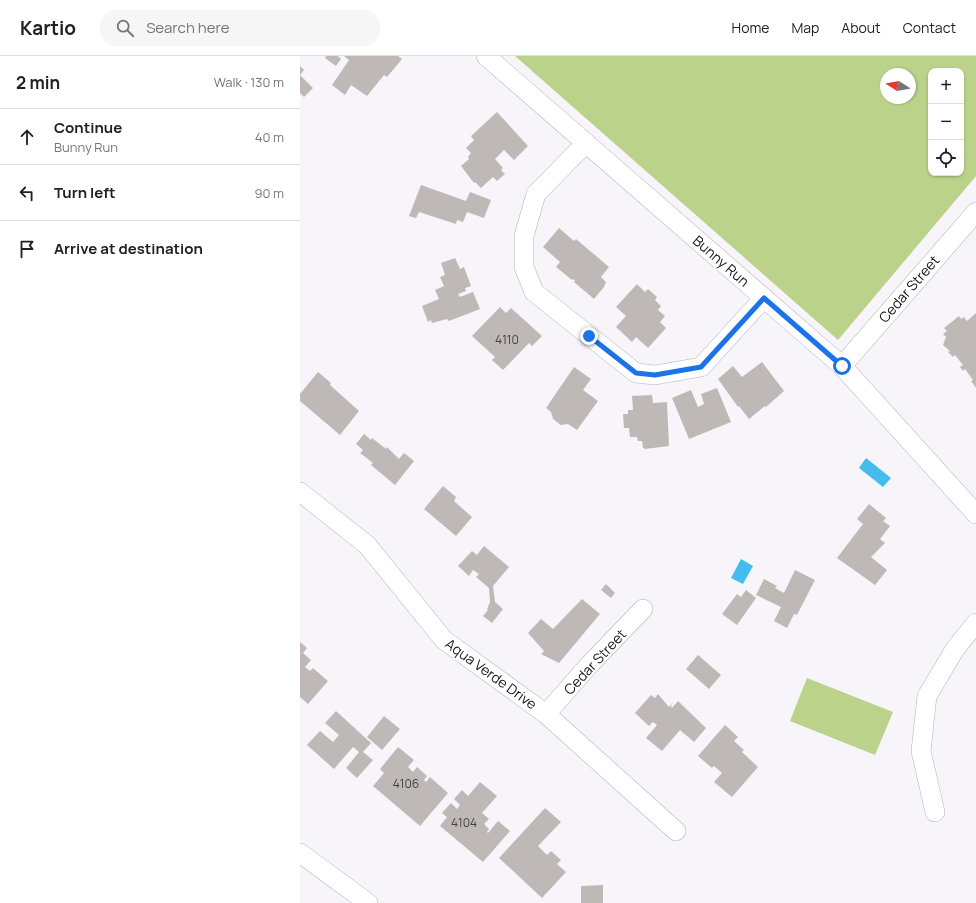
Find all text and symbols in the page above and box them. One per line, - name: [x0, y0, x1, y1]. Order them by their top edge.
- search box: [100, 10, 380, 46]
- text: Kartio: [20, 15, 76, 41]
- icon: search: [114, 17, 136, 39]
- text: Search here: [146, 17, 230, 38]
- text: Home: [732, 18, 769, 37]
- text: Map: [791, 18, 819, 37]
- text: About: [841, 18, 881, 37]
- text: Contact: [903, 18, 956, 37]
- north arrow: [880, 68, 916, 104]
- map controls: [928, 68, 964, 176]
- button: +: [928, 68, 964, 104]
- text: 2 min: [16, 71, 60, 94]
- text: Walk · 130 m: [214, 73, 284, 91]
- button: −: [928, 104, 964, 140]
- text: Continue: [54, 117, 122, 138]
- icon: ahead: [16, 126, 38, 148]
- text: 40 m: [255, 128, 284, 146]
- text: Bunny Run: [54, 138, 118, 156]
- button: locate: [928, 140, 964, 176]
- icon: left: [16, 182, 38, 204]
- text: Turn left: [54, 182, 116, 203]
- text: 90 m: [254, 184, 284, 202]
- street label: Bunny Run: [689, 231, 754, 290]
- icon: arrive: [16, 238, 38, 260]
- text: Arrive at destination: [54, 238, 203, 259]
- street label: Cedar Street: [874, 251, 943, 326]
- route end: [580, 327, 598, 345]
- house number: 4110: [495, 331, 519, 348]
- route start: [833, 357, 851, 375]
- street label: Cedar Street: [559, 624, 630, 699]
- street label: Aqua Verde Drive: [442, 634, 541, 713]
- house number: 4106: [393, 775, 419, 792]
- house number: 4104: [451, 814, 477, 831]

